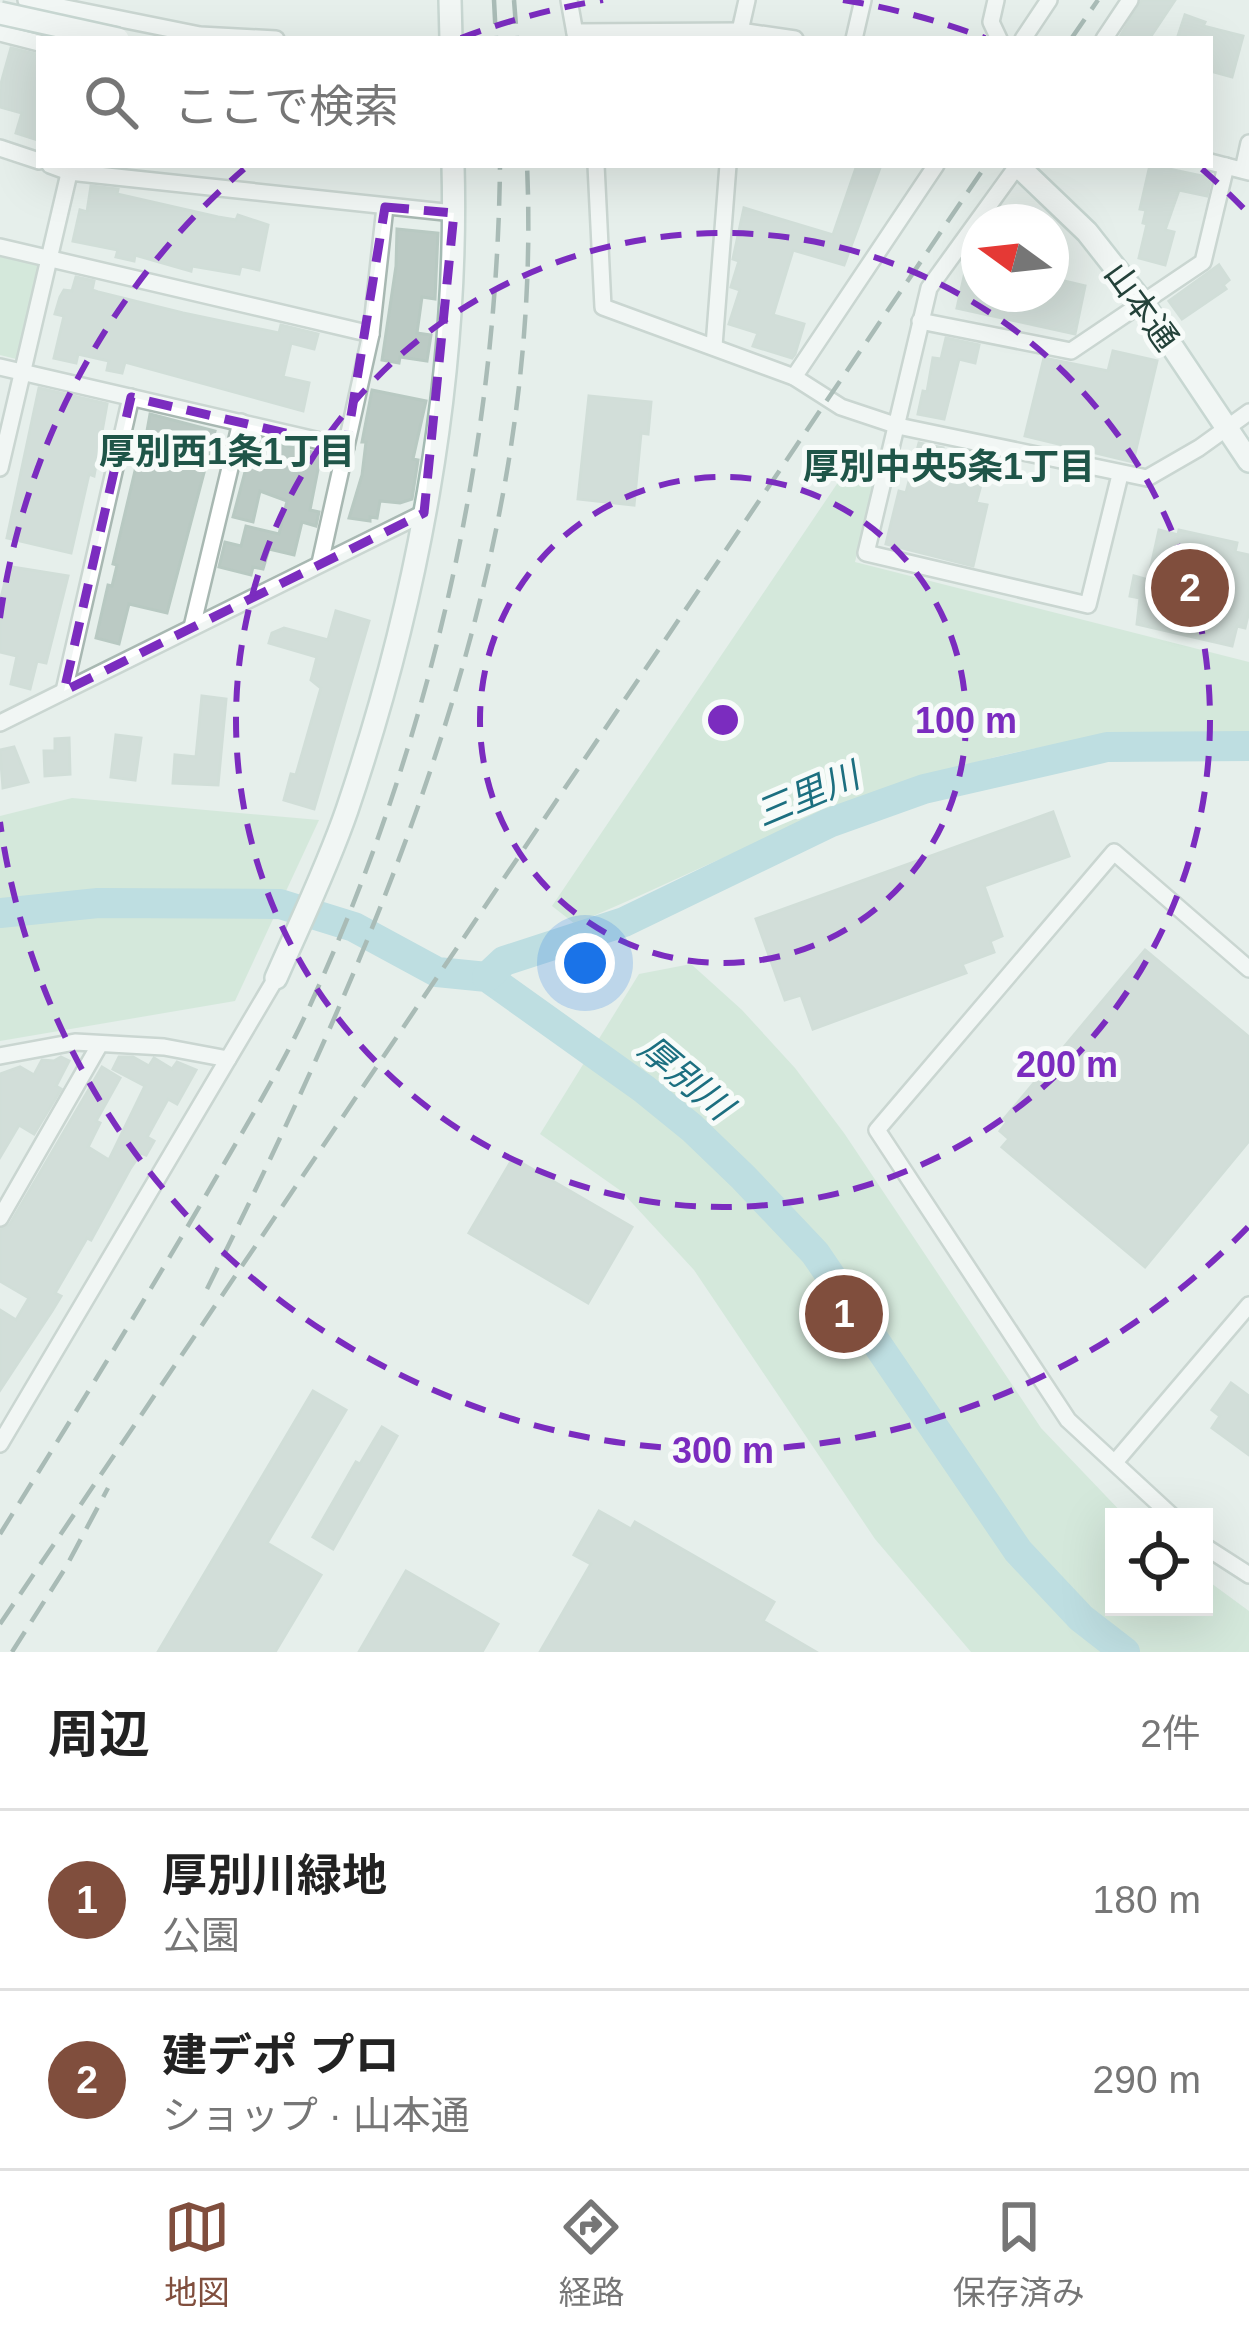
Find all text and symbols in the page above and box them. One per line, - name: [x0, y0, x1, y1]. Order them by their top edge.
- search box: [36, 36, 1213, 168]
- icon: search: [78, 69, 144, 135]
- text: ここで検索: [174, 81, 399, 132]
- north arrow: [961, 204, 1069, 312]
- street label: 山本通: [1098, 255, 1186, 357]
- district label: 厚別西1条1丁目: [99, 431, 355, 472]
- district label: 厚別中央5条1丁目: [803, 446, 1095, 487]
- pin: 2: [1151, 543, 1229, 633]
- centre of rings: [702, 699, 744, 741]
- text: 100 m: [915, 700, 1017, 741]
- water label: 三里川: [749, 753, 869, 834]
- your location: [555, 933, 615, 993]
- water label: 厚別川: [631, 1027, 743, 1130]
- text: 200 m: [1016, 1044, 1118, 1085]
- pin: 1: [805, 1269, 883, 1359]
- text: 300 m: [672, 1430, 774, 1471]
- map controls: [1105, 1508, 1213, 1616]
- button: locate: [1105, 1508, 1213, 1616]
- text: 周辺: [48, 1706, 150, 1763]
- text: 2件: [1140, 1712, 1201, 1755]
- text: 厚別川緑地: [162, 1850, 387, 1901]
- text: 1: [76, 1878, 98, 1921]
- text: 180 m: [1093, 1878, 1201, 1921]
- text: 公園: [162, 1914, 240, 1957]
- text: 建デポ プロ: [162, 2030, 400, 2081]
- text: 2: [76, 2058, 98, 2101]
- text: 290 m: [1093, 2058, 1201, 2101]
- text: ショップ · 山本通: [162, 2094, 470, 2137]
- tab: 地図: [164, 2194, 230, 2314]
- tab: 経路: [558, 2194, 624, 2314]
- tab: 保存済み: [953, 2194, 1085, 2314]

